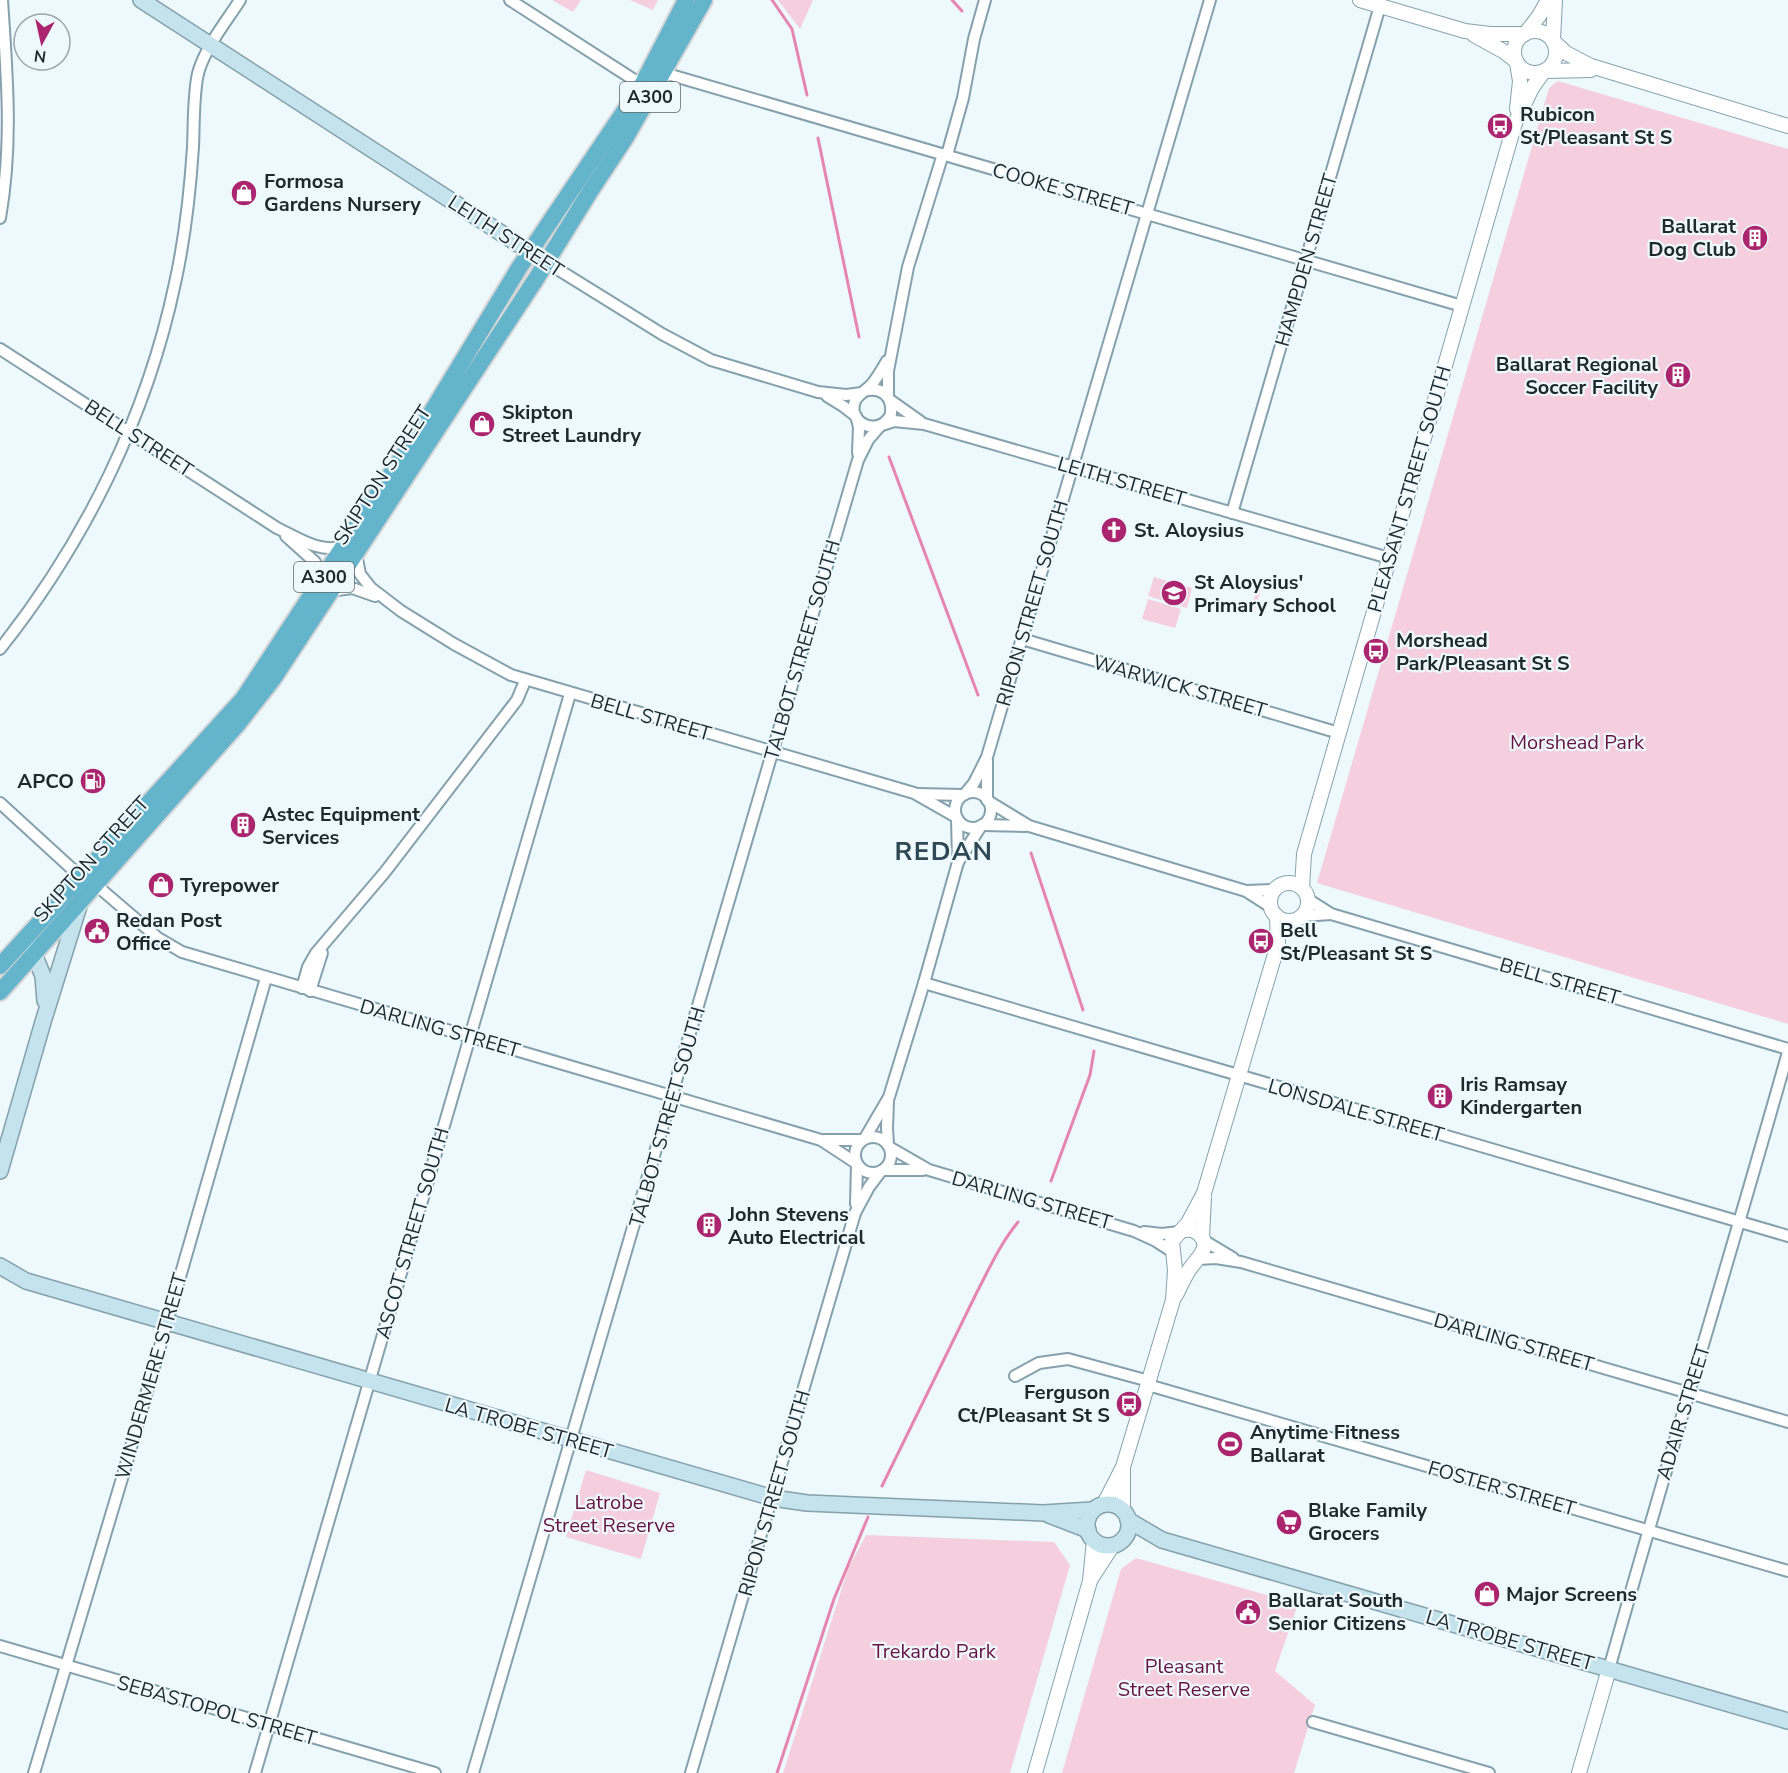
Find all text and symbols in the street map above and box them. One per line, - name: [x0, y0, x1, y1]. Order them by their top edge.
- north arrow: [12, 12, 72, 72]
- text: N: [33, 44, 48, 68]
- road number: A300: [620, 82, 680, 112]
- place label: Rubicon St/Pleasant St S: [1520, 101, 1672, 151]
- bus stop icon: Rubicon St/Pleasant St S: [1485, 111, 1515, 141]
- street label: COOKE STREET: [989, 156, 1137, 223]
- place label: Formosa Gardens Nursery: [264, 168, 421, 218]
- street label: HAMPDEN STREET: [1269, 171, 1344, 350]
- shop icon: Formosa Gardens Nursery: [229, 178, 259, 208]
- street label: LEITH STREET: [443, 189, 569, 284]
- place label: Ballarat Dog Club: [1648, 213, 1736, 263]
- building icon: Ballarat Dog Club: [1740, 223, 1770, 253]
- place label: Ballarat Regional Soccer Facility: [1496, 351, 1659, 401]
- building icon: Ballarat Regional Soccer Facility: [1663, 360, 1693, 390]
- street label: PLEASANT STREET SOUTH: [1361, 363, 1458, 616]
- street label: BELL STREET: [79, 393, 198, 484]
- place label: Skipton Street Laundry: [502, 399, 641, 449]
- street label: SKIPTON STREET: [327, 400, 438, 550]
- shop icon: Skipton Street Laundry: [467, 409, 497, 439]
- street label: LEITH STREET: [1054, 450, 1189, 513]
- street label: RIPON STREET SOUTH: [990, 497, 1075, 709]
- church icon: St. Aloysius: [1099, 515, 1129, 545]
- place label: St. Aloysius: [1134, 517, 1244, 544]
- street label: TALBOT STREET SOUTH: [758, 537, 847, 764]
- road number: A300: [294, 562, 354, 592]
- place label: St Aloysius' Primary School: [1194, 569, 1336, 619]
- school or university icon: St Aloysius' Primary School: [1159, 578, 1189, 608]
- place label: Morshead Park/Pleasant St S: [1396, 627, 1570, 677]
- bus stop icon: Morshead Park/Pleasant St S: [1361, 636, 1391, 666]
- street label: WARWICK STREET: [1090, 649, 1270, 724]
- street label: BELL STREET: [587, 687, 714, 748]
- park label: Morshead Park: [1510, 729, 1645, 756]
- fuel station icon: APCO: [78, 766, 108, 796]
- place label: APCO: [17, 768, 74, 795]
- street label: SKIPTON STREET: [27, 790, 155, 928]
- place label: Astec Equipment Services: [262, 801, 420, 851]
- building icon: Astec Equipment Services: [228, 810, 258, 840]
- district label: REDAN: [894, 834, 994, 869]
- shop icon: Tyrepower: [146, 870, 176, 900]
- place label: Tyrepower: [180, 872, 279, 899]
- place label: Redan Post Office: [116, 907, 222, 957]
- public building icon: Redan Post Office: [82, 916, 112, 946]
- place label: Bell St/Pleasant St S: [1280, 917, 1432, 967]
- bus stop icon: Bell St/Pleasant St S: [1246, 926, 1276, 956]
- street label: BELL STREET: [1496, 951, 1623, 1012]
- street label: DARLING STREET: [357, 993, 523, 1064]
- street label: TALBOT STREET SOUTH: [623, 1004, 712, 1231]
- place label: Iris Ramsay Kindergarten: [1460, 1071, 1582, 1121]
- street label: LONSDALE STREET: [1265, 1072, 1447, 1149]
- building icon: Iris Ramsay Kindergarten: [1425, 1081, 1455, 1111]
- street label: ASCOT STREET SOUTH: [369, 1124, 456, 1342]
- street label: DARLING STREET: [949, 1165, 1115, 1236]
- place label: John Stevens Auto Electrical: [727, 1201, 865, 1251]
- building icon: John Stevens Auto Electrical: [694, 1210, 724, 1240]
- street label: WINDERMERE STREET: [109, 1270, 194, 1482]
- street label: DARLING STREET: [1431, 1307, 1597, 1378]
- street label: ADAIR STREET: [1650, 1341, 1717, 1483]
- place label: Ferguson Ct/Pleasant St S: [957, 1379, 1110, 1429]
- street label: RIPON STREET SOUTH: [732, 1387, 817, 1599]
- bus stop icon: Ferguson Ct/Pleasant St S: [1114, 1389, 1144, 1419]
- street label: LA TROBE STREET: [442, 1392, 616, 1465]
- place label: Anytime Fitness Ballarat: [1250, 1419, 1400, 1469]
- sports icon: Anytime Fitness Ballarat: [1215, 1429, 1245, 1459]
- street label: FOSTER STREET: [1425, 1454, 1579, 1523]
- park label: Latrobe Street Reserve: [543, 1489, 675, 1539]
- place label: Blake Family Grocers: [1308, 1497, 1427, 1547]
- supermarket icon: Blake Family Grocers: [1274, 1507, 1304, 1537]
- shop icon: Major Screens: [1472, 1579, 1502, 1609]
- place label: Major Screens: [1506, 1581, 1637, 1608]
- place label: Ballarat South Senior Citizens: [1268, 1587, 1406, 1637]
- public building icon: Ballarat South Senior Citizens: [1233, 1597, 1263, 1627]
- street label: LA TROBE STREET: [1423, 1604, 1597, 1677]
- park label: Trekardo Park: [872, 1638, 997, 1665]
- park label: Pleasant Street Reserve: [1118, 1653, 1250, 1703]
- street label: SEBASTOPOL STREET: [114, 1669, 320, 1752]

